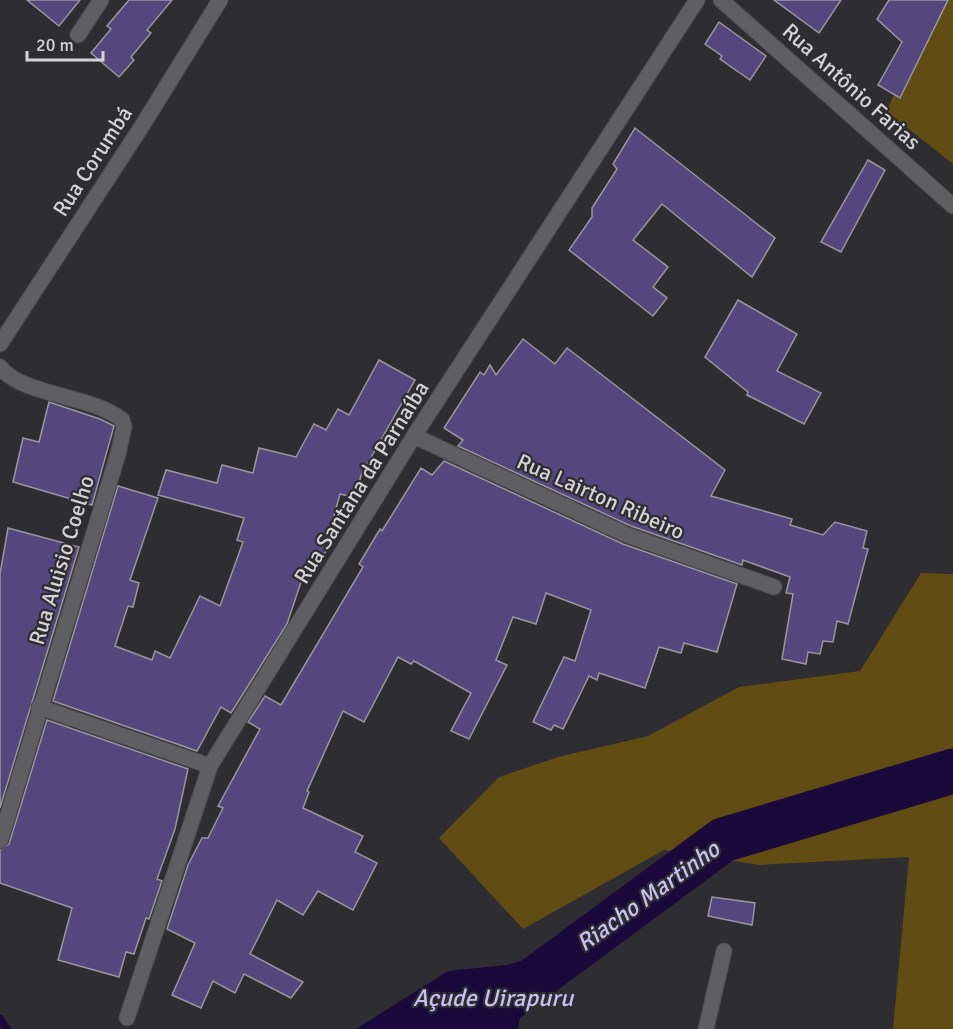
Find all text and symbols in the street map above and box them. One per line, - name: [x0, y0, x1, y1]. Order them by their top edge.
- street label: Rua Antônio Farias: [777, 17, 926, 155]
- scale bar: [27, 24, 104, 62]
- text: 20 m: [36, 34, 74, 56]
- street label: Rua Corumbá: [47, 101, 138, 221]
- street label: Rua Santana da Parnaíba: [288, 376, 435, 589]
- street label: Rua Lairton Ribeiro: [513, 447, 689, 545]
- street label: Rua Aluisio Coelho: [23, 472, 100, 648]
- water label: Riacho Martinho: [571, 833, 727, 958]
- water label: Açude Uirapuru: [413, 983, 575, 1013]

